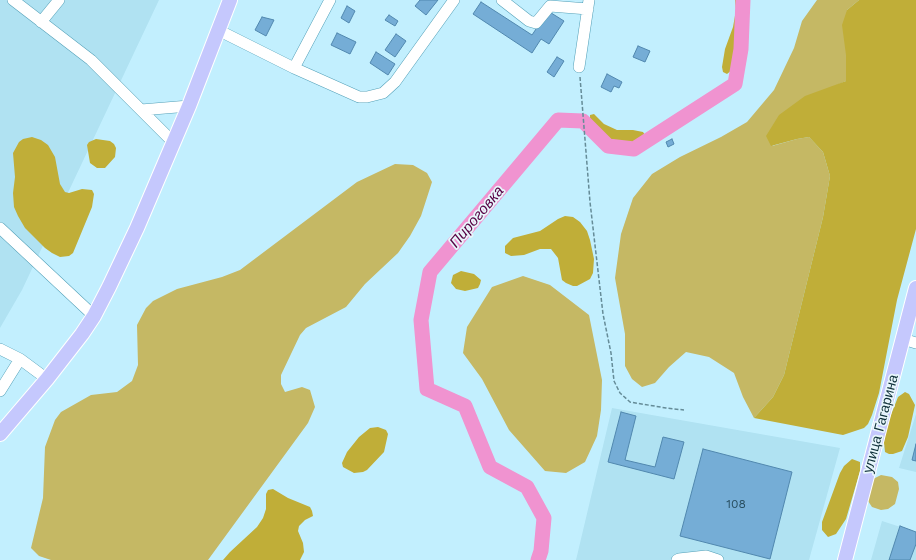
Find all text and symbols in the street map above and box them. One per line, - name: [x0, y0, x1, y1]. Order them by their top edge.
- water label: Пироговка: [446, 183, 508, 251]
- street label: улица Гагарина: [860, 373, 902, 475]
- house number: 108: [726, 497, 746, 511]

